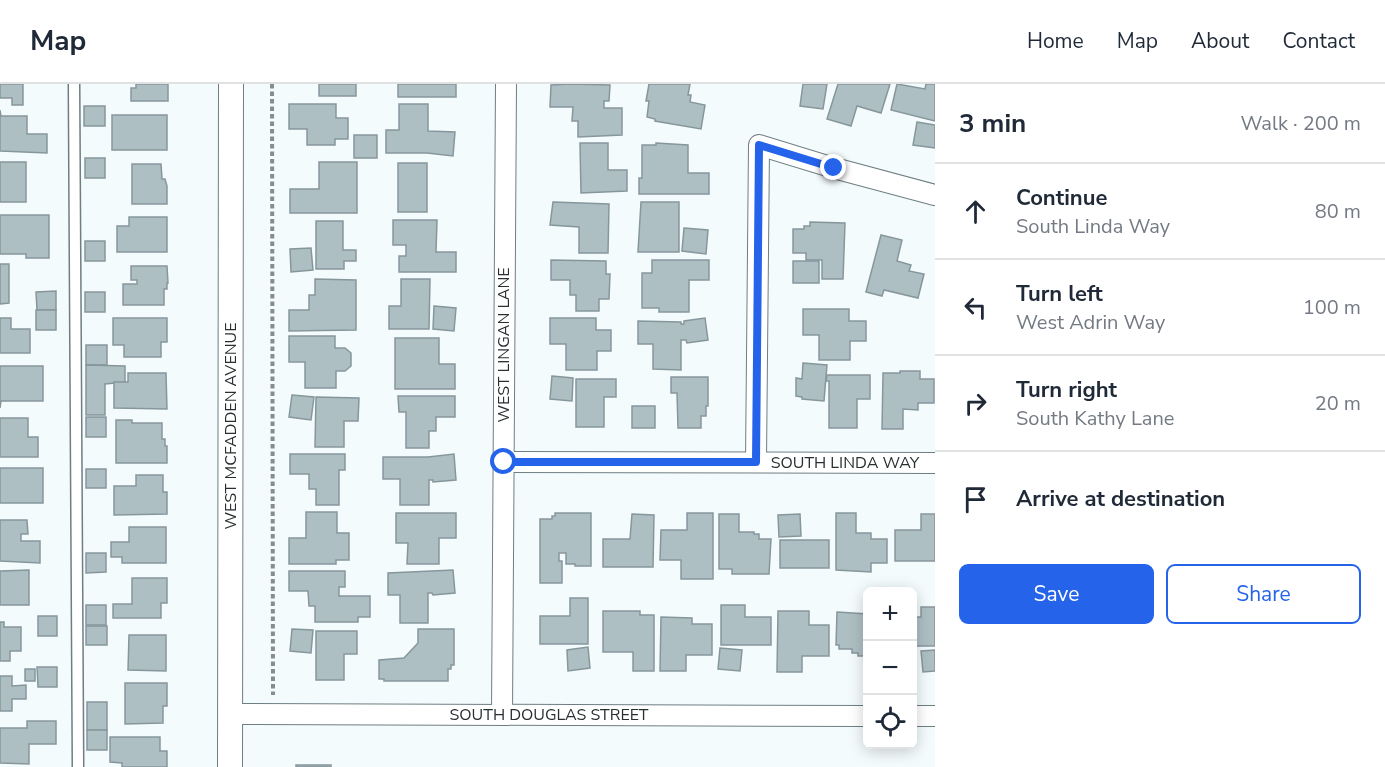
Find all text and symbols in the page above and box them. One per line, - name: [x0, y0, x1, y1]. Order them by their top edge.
- text: Map: [30, 22, 86, 60]
- text: Home: [1027, 27, 1084, 55]
- text: Map: [1117, 27, 1158, 55]
- text: About: [1191, 27, 1249, 55]
- text: Contact: [1282, 27, 1355, 55]
- text: 3 min: [959, 106, 1026, 141]
- text: Walk · 200 m: [1241, 110, 1361, 137]
- route end: [820, 154, 846, 180]
- text: Continue: [1016, 183, 1107, 213]
- icon: ahead: [959, 195, 992, 228]
- text: 80 m: [1315, 198, 1361, 225]
- text: South Linda Way: [1016, 213, 1170, 240]
- street label: WEST LINGAN LANE: [493, 267, 515, 423]
- text: Turn left: [1016, 279, 1103, 309]
- icon: left: [959, 291, 992, 324]
- text: 100 m: [1303, 294, 1361, 321]
- text: West Adrin Way: [1016, 309, 1165, 336]
- street label: WEST MCFADDEN AVENUE: [220, 322, 242, 530]
- text: Turn right: [1016, 375, 1117, 405]
- icon: right: [959, 387, 992, 420]
- text: 20 m: [1315, 390, 1361, 417]
- text: South Kathy Lane: [1016, 405, 1174, 432]
- route start: [490, 448, 516, 474]
- street label: SOUTH LINDA WAY: [771, 452, 920, 474]
- icon: arrive: [959, 483, 992, 516]
- text: Arrive at destination: [1016, 484, 1225, 514]
- button: Save: [959, 564, 1154, 624]
- button: Share: [1166, 564, 1361, 624]
- map controls: [863, 587, 917, 749]
- button: +: [863, 587, 917, 641]
- button: −: [863, 641, 917, 695]
- button: locate: [863, 695, 917, 749]
- street label: SOUTH DOUGLAS STREET: [450, 704, 649, 726]

